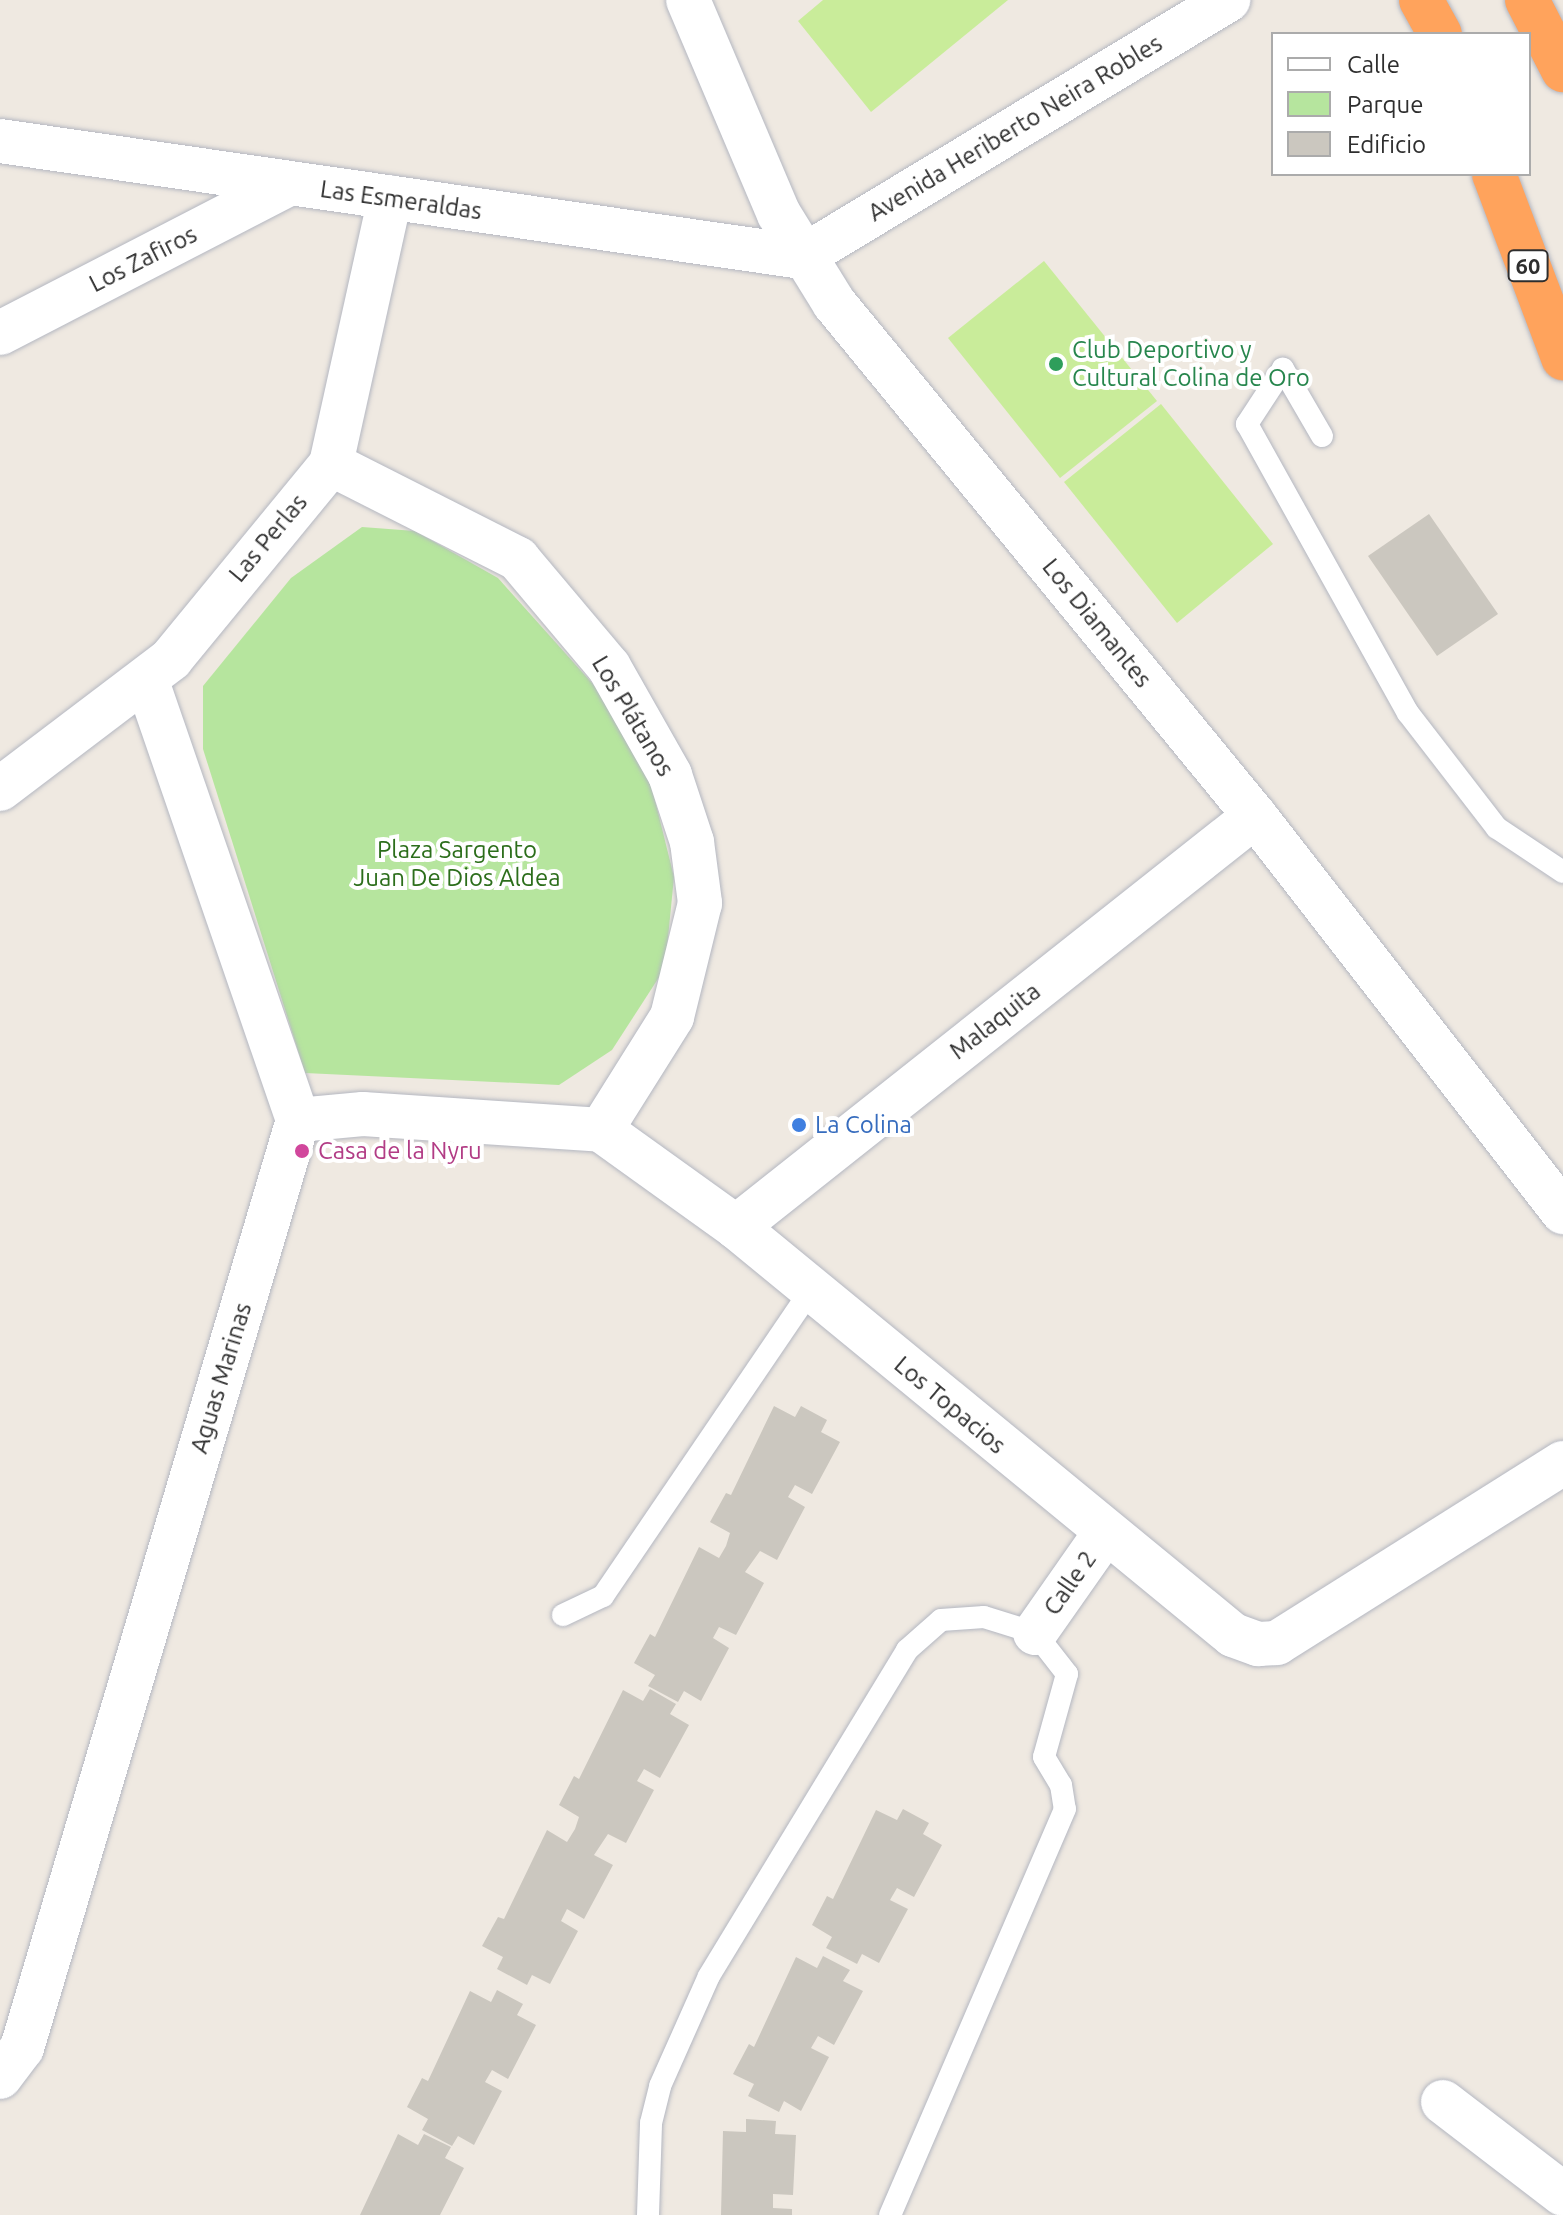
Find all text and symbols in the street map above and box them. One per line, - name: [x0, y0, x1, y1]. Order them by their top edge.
- street label: Avenida Heriberto Neira Robles: [863, 29, 1167, 227]
- legend: [1271, 32, 1531, 176]
- text: Calle: [1347, 51, 1400, 78]
- text: Parque: [1347, 91, 1424, 118]
- text: Edificio: [1347, 131, 1426, 158]
- street label: Las Esmeraldas: [318, 174, 484, 226]
- street label: Los Zafiros: [85, 220, 201, 298]
- road number: 60: [1506, 248, 1550, 284]
- place label: Club Deportivo y Cultural Colina de Oro: [1072, 336, 1310, 392]
- marker: Club Deportivo y Cultural Colina de Oro: [1047, 355, 1065, 373]
- street label: Las Perlas: [223, 488, 313, 588]
- street label: Los Diamantes: [1036, 553, 1158, 693]
- street label: Los Plátanos: [586, 651, 680, 781]
- park label: Plaza Sargento Juan De Dios Aldea: [354, 836, 560, 892]
- street label: Malaquita: [944, 977, 1046, 1065]
- place label: La Colina: [815, 1111, 912, 1139]
- marker: La Colina: [790, 1116, 808, 1134]
- place label: Casa de la Nyru: [318, 1137, 482, 1165]
- marker: Casa de la Nyru: [293, 1142, 311, 1160]
- street label: Aguas Marinas: [184, 1299, 258, 1457]
- street label: Los Topacios: [889, 1350, 1011, 1460]
- street label: Calle 2: [1038, 1545, 1102, 1621]

